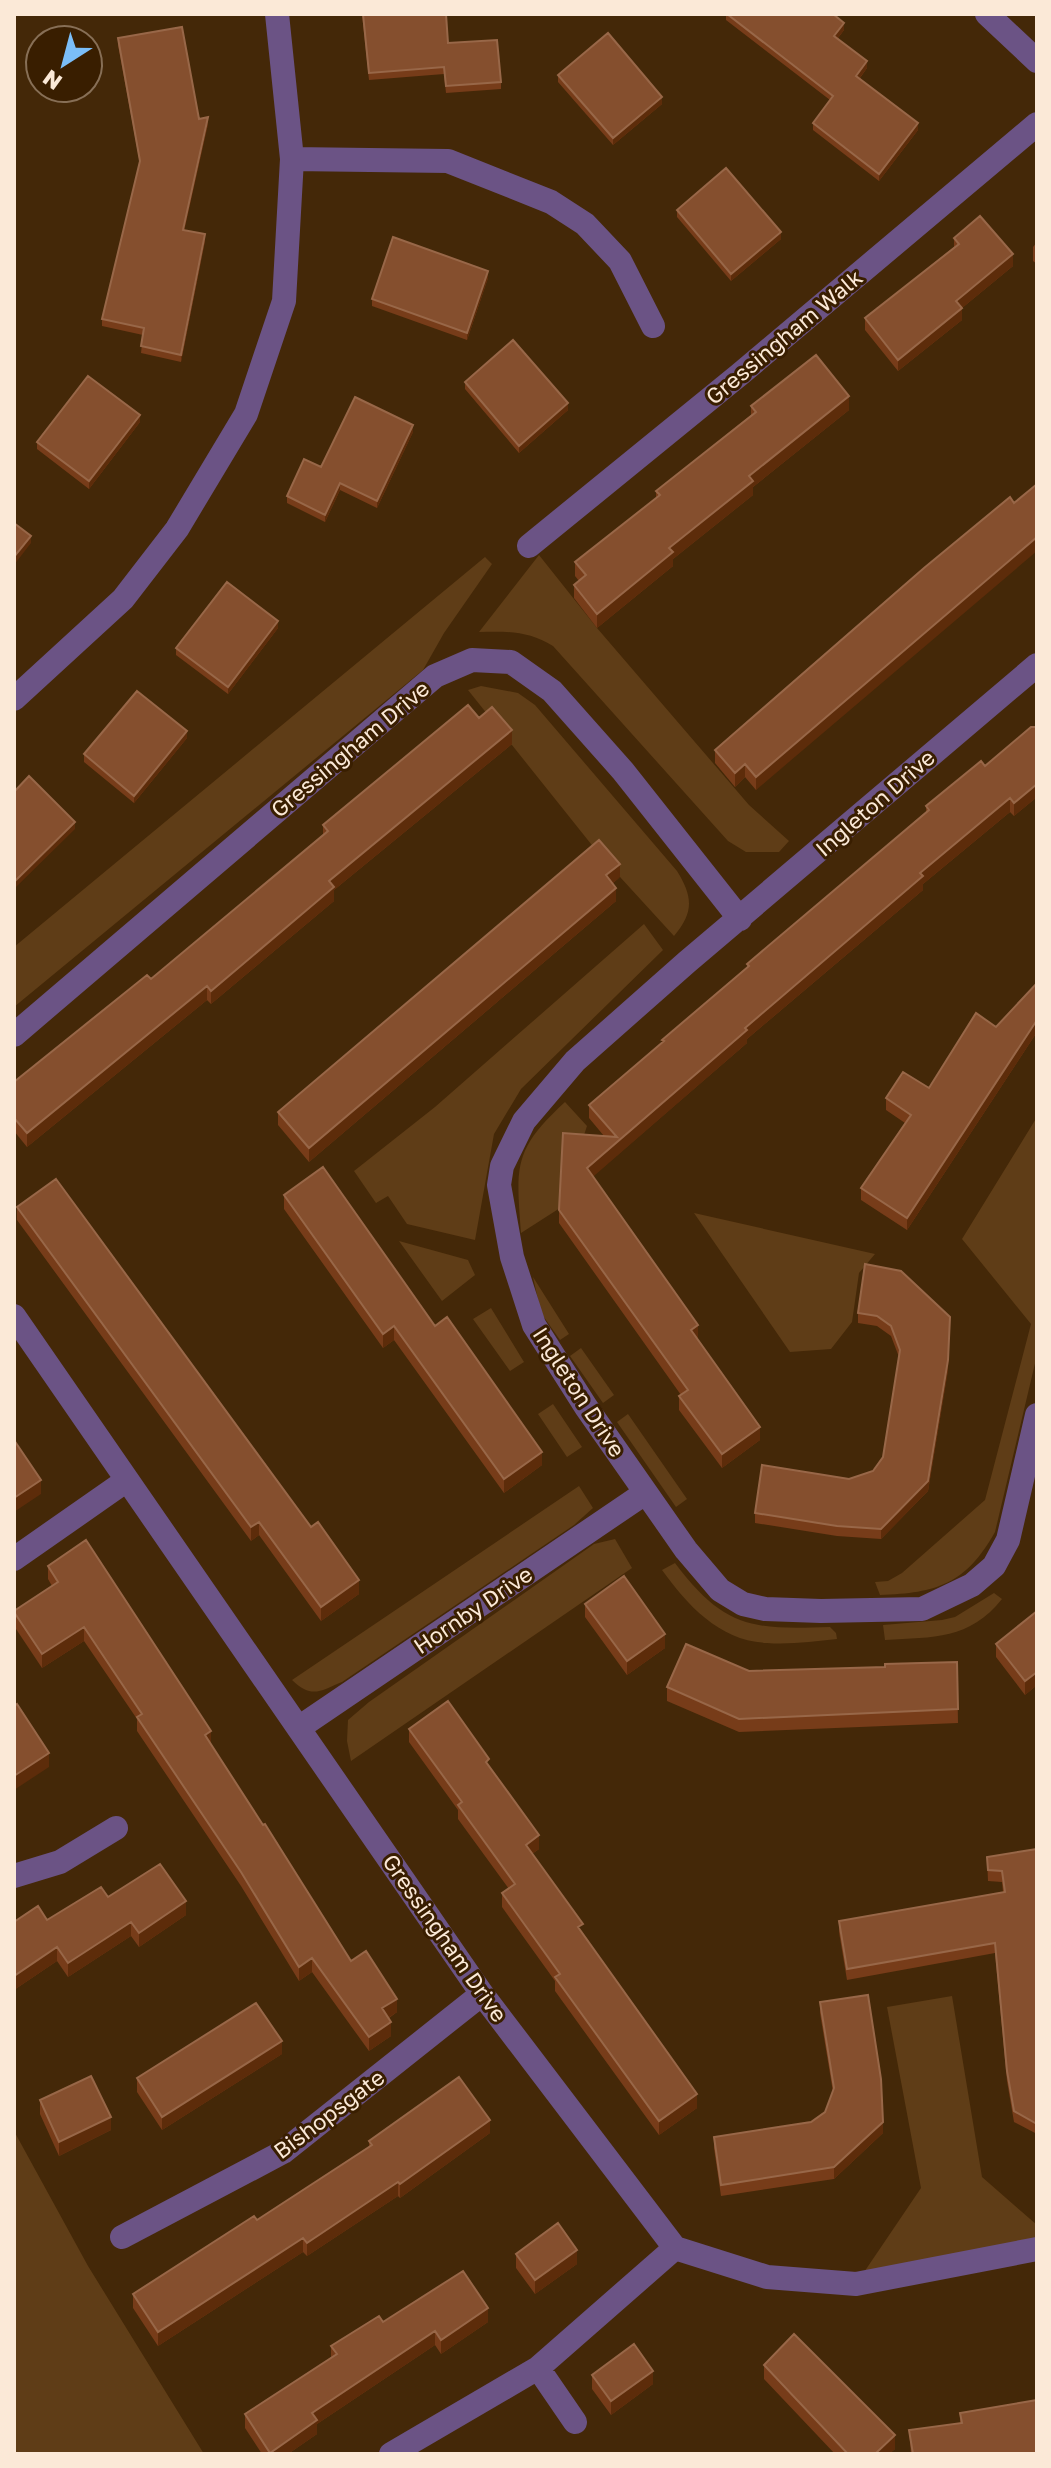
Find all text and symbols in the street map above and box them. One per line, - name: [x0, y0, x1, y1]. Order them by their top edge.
- north arrow: [24, 24, 104, 104]
- text: N: [37, 65, 67, 96]
- street label: Gressingham Walk: [700, 263, 867, 410]
- street label: Gressingham Drive: [265, 675, 434, 823]
- street label: Ingleton Drive: [810, 744, 940, 862]
- street label: Ingleton Drive: [527, 1322, 631, 1462]
- street label: Hornby Drive: [408, 1560, 537, 1659]
- street label: Gressingham Drive: [377, 1849, 513, 2027]
- street label: Bishopsgate: [268, 2063, 389, 2164]

